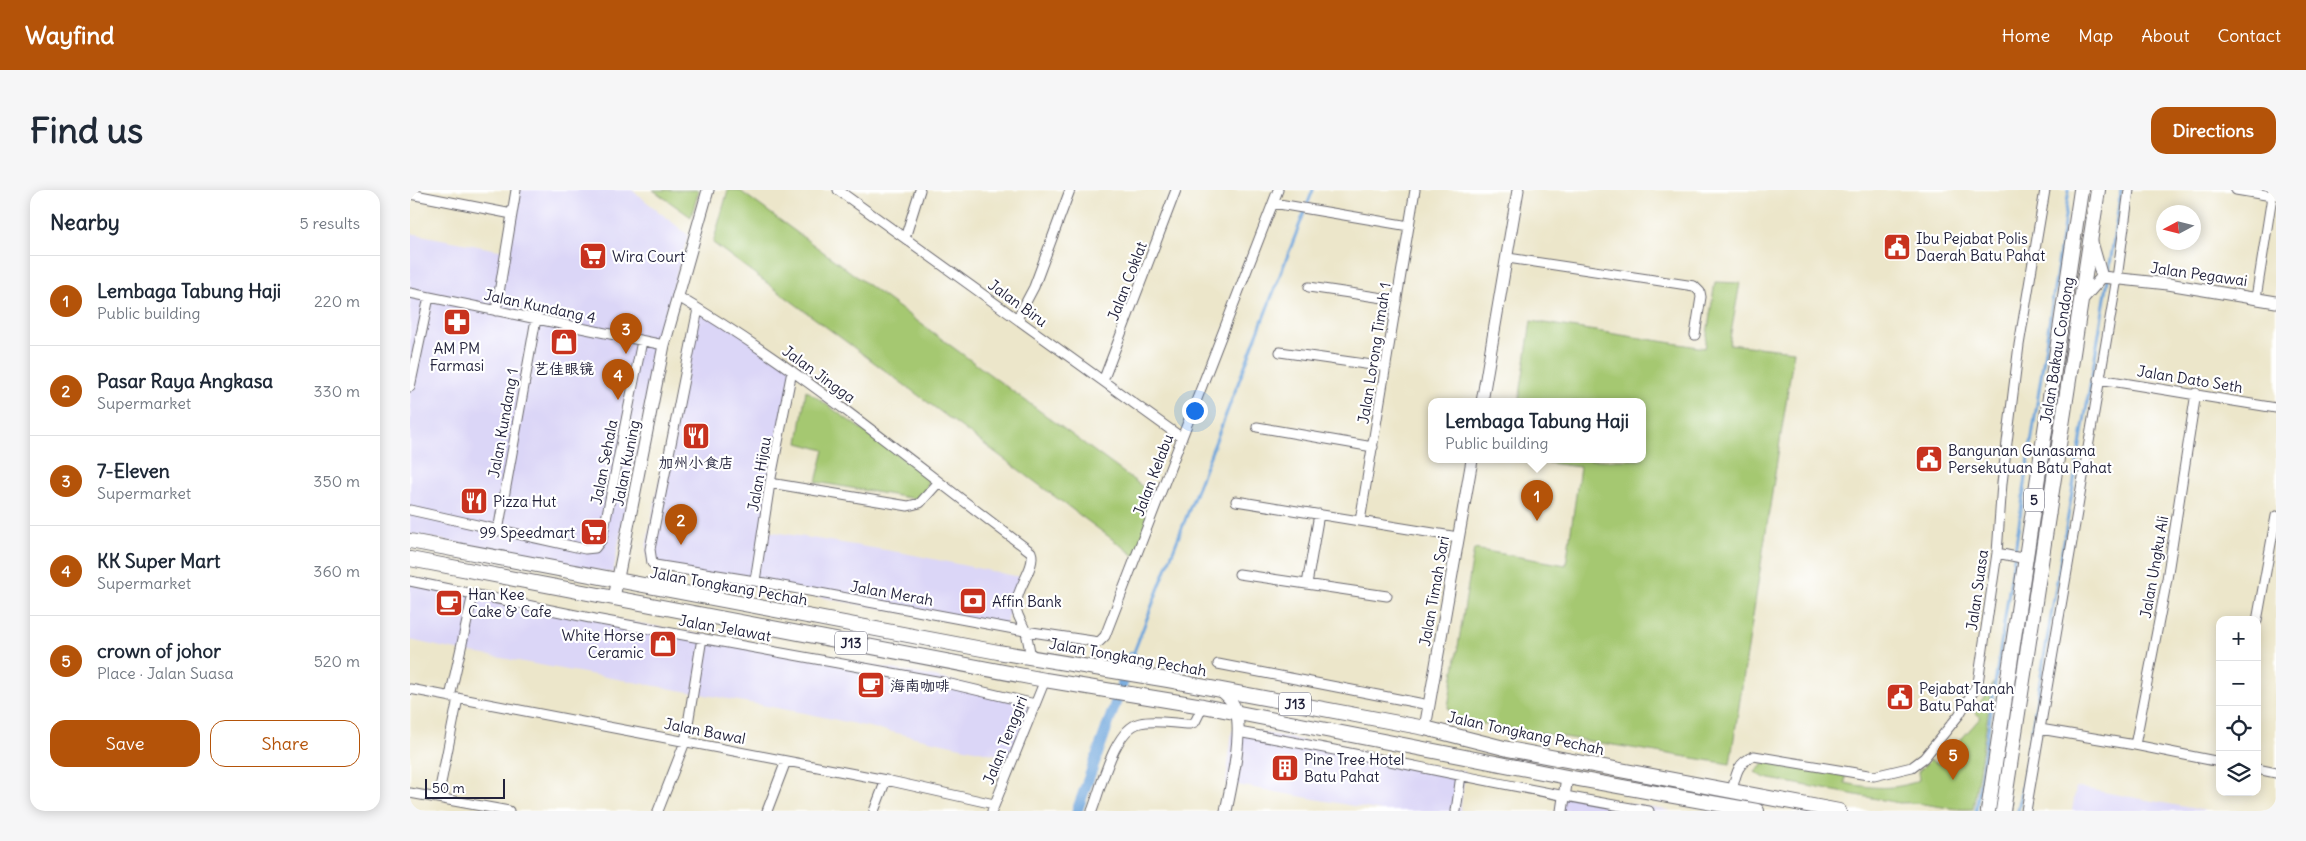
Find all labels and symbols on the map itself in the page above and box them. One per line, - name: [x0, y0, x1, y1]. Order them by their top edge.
- north arrow: [2156, 205, 2201, 250]
- place label: Ibu Pejabat Polis Daerah Batu Pahat: [1916, 229, 2045, 265]
- public building icon: Ibu Pejabat Polis Daerah Batu Pahat: [1882, 232, 1912, 262]
- street label: Jalan Coklat: [1103, 239, 1151, 323]
- supermarket icon: Wira Court: [578, 241, 608, 271]
- place label: Wira Court: [612, 247, 685, 266]
- street label: Jalan Pegawai: [2149, 258, 2249, 290]
- street label: Jalan Biru: [985, 275, 1051, 331]
- street label: Jalan Bakau Condong: [2036, 275, 2078, 425]
- street label: Jalan Lorong Timah 1: [1353, 281, 1395, 425]
- street label: Jalan Kundang 4: [482, 285, 598, 327]
- pharmacy icon: AM PM Farmasi: [442, 307, 472, 337]
- pin: 3: [610, 313, 642, 354]
- shop icon: 艺佳眼镜: [549, 327, 579, 357]
- place label: AM PM Farmasi: [430, 339, 484, 375]
- street label: Jalan Jingga: [779, 341, 859, 407]
- place label: 艺佳眼镜: [534, 359, 594, 378]
- pin: 4: [602, 359, 634, 400]
- street label: Jalan Dato Seth: [2136, 361, 2245, 397]
- street label: Jalan Kundang 1: [484, 367, 522, 479]
- your location: [1182, 398, 1208, 424]
- street label: Jalan Sehala: [586, 418, 622, 506]
- street label: Jalan Kuning: [608, 418, 644, 508]
- restaurant icon: 加州小食店: [681, 421, 711, 451]
- street label: Jalan Kelabu: [1129, 431, 1177, 519]
- street label: Jalan Hijau: [743, 435, 775, 513]
- place label: Bangunan Gunasama Persekutuan Batu Pahat: [1948, 441, 2112, 477]
- public building icon: Bangunan Gunasama Persekutuan Batu Pahat: [1914, 444, 1944, 474]
- place label: 加州小食店: [658, 453, 734, 472]
- pin: 1: [1521, 480, 1553, 521]
- restaurant icon: Pizza Hut: [459, 486, 489, 516]
- road number: 5: [2024, 488, 2044, 512]
- place label: Pizza Hut: [493, 492, 556, 511]
- pin: 2: [665, 504, 697, 545]
- street label: Jalan Ungku Ali: [2136, 514, 2172, 620]
- supermarket icon: 99 Speedmart: [579, 517, 609, 547]
- place label: 99 Speedmart: [479, 523, 575, 542]
- street label: Jalan Timah Sari: [1415, 534, 1453, 648]
- street label: Jalan Suasa: [1962, 548, 1992, 632]
- street label: Jalan Tongkang Pechah: [649, 563, 810, 609]
- street label: Jalan Merah: [849, 576, 935, 610]
- place label: Han Kee Cake & Cafe: [468, 585, 551, 621]
- bank icon: Affin Bank: [958, 586, 988, 616]
- cafe icon: Han Kee Cake & Cafe: [434, 588, 464, 618]
- place label: Affin Bank: [992, 592, 1062, 611]
- street label: Jalan Jelawat: [677, 611, 773, 645]
- place label: White Horse Ceramic: [562, 626, 644, 662]
- shop icon: White Horse Ceramic: [648, 629, 678, 659]
- road number: J13: [835, 632, 867, 654]
- street label: Jalan Tongkang Pechah: [1048, 634, 1209, 680]
- cafe icon: 海南咖啡: [856, 670, 886, 700]
- place label: 海南咖啡: [890, 676, 950, 695]
- place label: Pejabat Tanah Batu Pahat: [1919, 679, 2015, 715]
- public building icon: Pejabat Tanah Batu Pahat: [1885, 682, 1915, 712]
- road number: J13: [1279, 692, 1311, 716]
- street label: Jalan Tenggiri: [979, 693, 1031, 787]
- street label: Jalan Tongkang Pechah: [1446, 707, 1606, 759]
- street label: Jalan Bawal: [663, 714, 747, 748]
- pin: 5: [1937, 739, 1969, 780]
- place label: Pine Tree Hotel Batu Pahat: [1304, 750, 1404, 786]
- building icon: Pine Tree Hotel Batu Pahat: [1270, 753, 1300, 783]
- scale bar: [425, 776, 505, 799]

